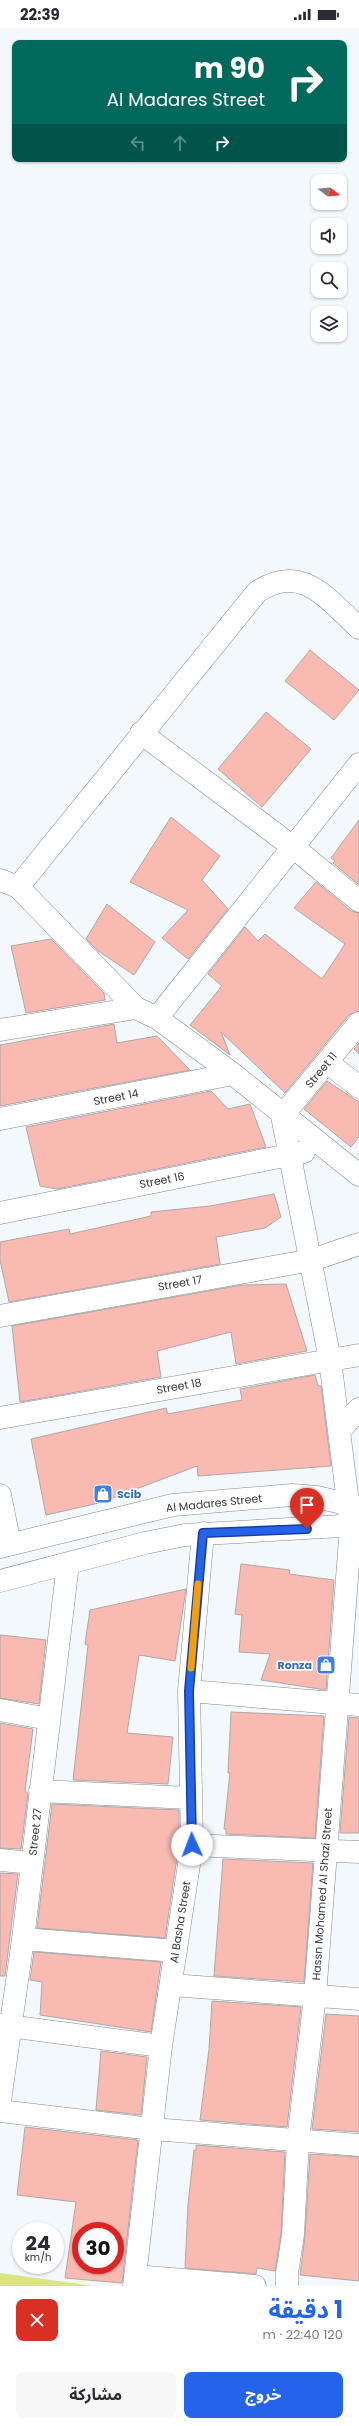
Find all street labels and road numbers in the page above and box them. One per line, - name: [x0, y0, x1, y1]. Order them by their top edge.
- street label: Street 11: [301, 1049, 341, 1091]
- street label: Street 14: [92, 1085, 140, 1109]
- street label: Street 16: [138, 1168, 186, 1192]
- street label: Street 17: [157, 1271, 203, 1295]
- street label: Street 18: [155, 1374, 203, 1398]
- street label: Al Madares Street: [165, 1490, 263, 1516]
- street label: Hassn Mohamed Al Shazi Street: [308, 1807, 336, 1981]
- street label: Street 27: [25, 1808, 45, 1856]
- street label: Al Basha Street: [166, 1880, 194, 1964]

